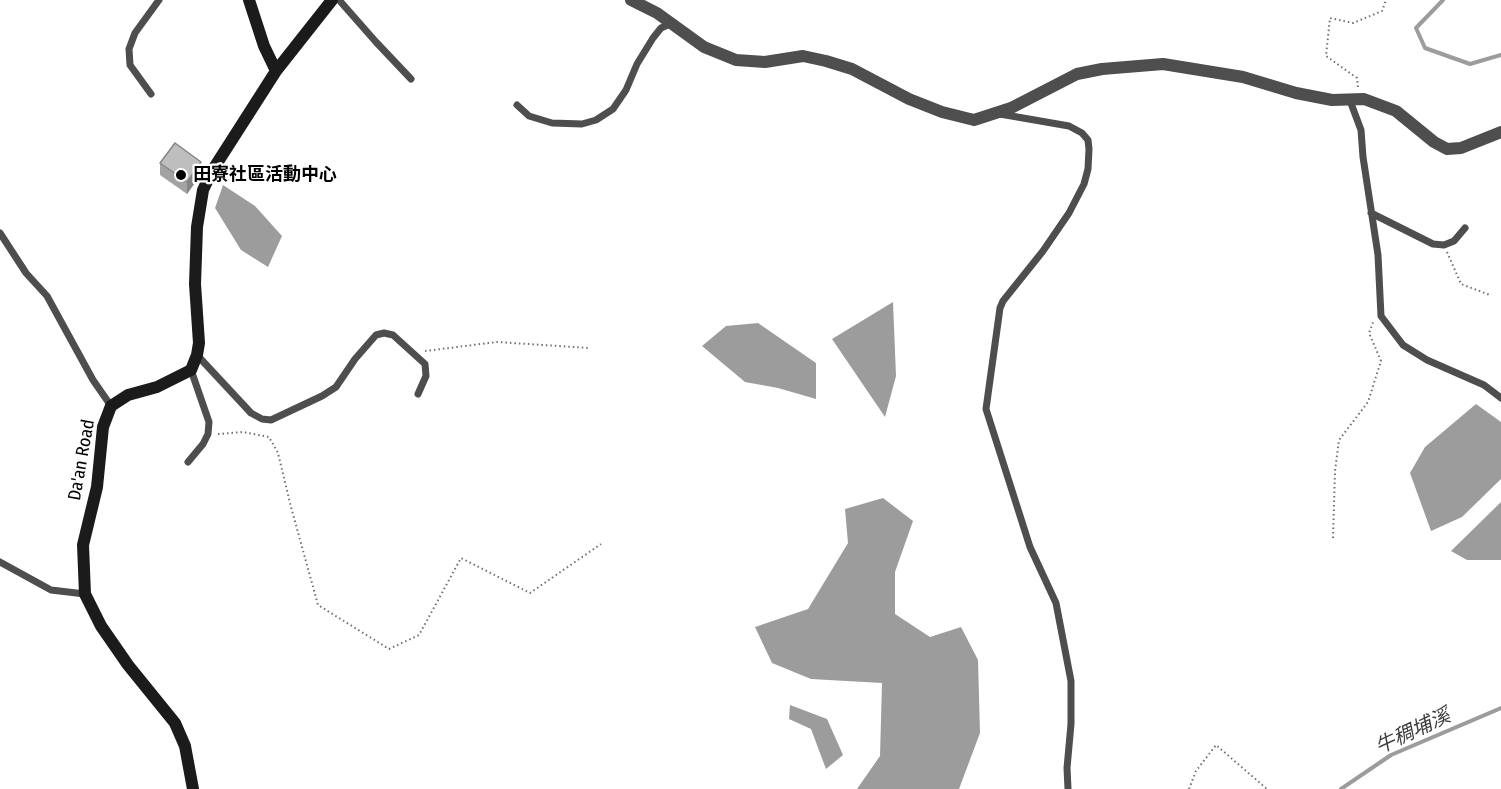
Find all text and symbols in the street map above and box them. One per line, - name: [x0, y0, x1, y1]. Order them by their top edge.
- place label: 田寮社區活動中心: [193, 164, 337, 186]
- marker: 田寮社區活動中心: [174, 168, 188, 182]
- street label: Da'an Road: [64, 418, 100, 502]
- water label: 牛稠埔溪: [1372, 704, 1454, 760]

